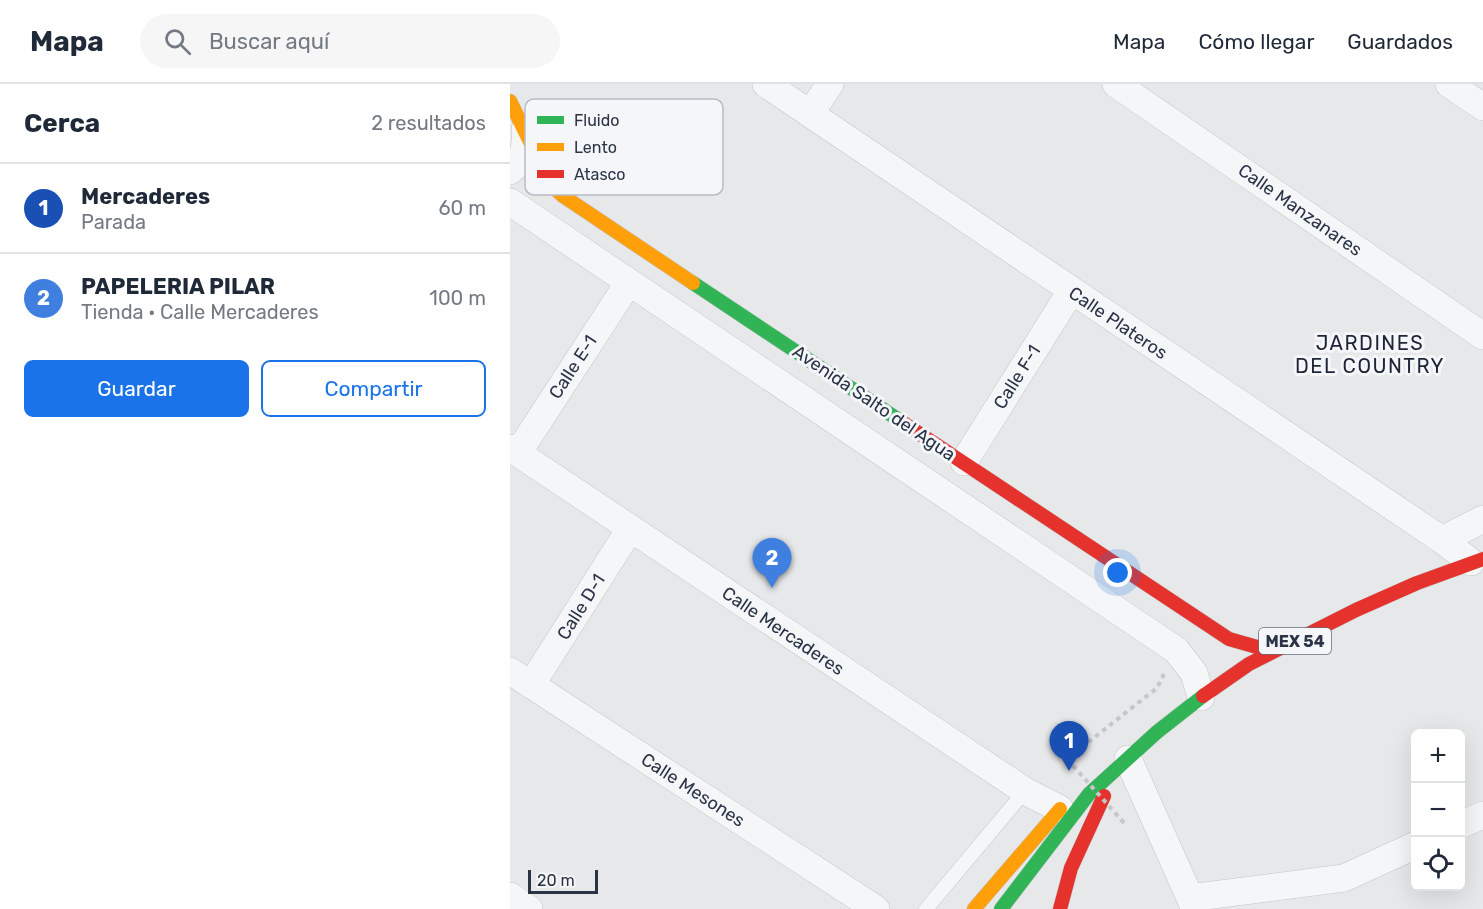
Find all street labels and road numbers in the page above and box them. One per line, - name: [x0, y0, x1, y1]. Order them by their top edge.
- street label: Calle Manzanares: [1234, 159, 1366, 261]
- street label: Calle Plateros: [1064, 282, 1172, 364]
- street label: Calle E-1: [544, 331, 602, 403]
- street label: Avenida Salto del Agua: [789, 340, 959, 466]
- street label: Calle F-1: [989, 341, 1045, 413]
- street label: Calle D-1: [552, 570, 610, 644]
- street label: Calle Mercaderes: [718, 582, 848, 680]
- road number: MEX 54: [1259, 628, 1331, 654]
- street label: Calle Mesones: [637, 748, 749, 832]

